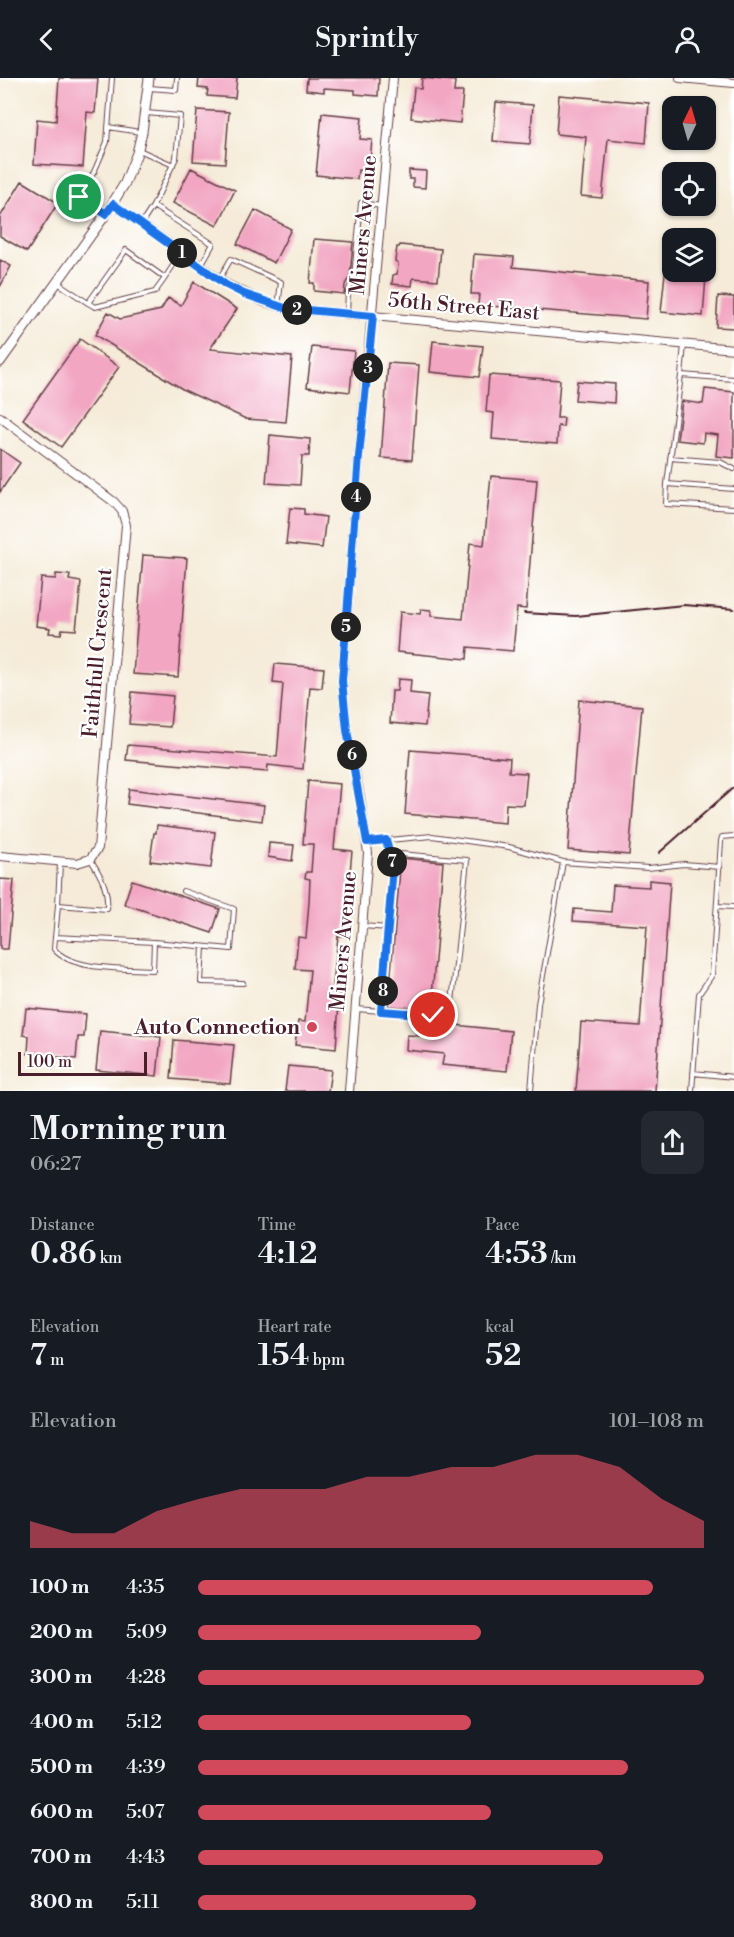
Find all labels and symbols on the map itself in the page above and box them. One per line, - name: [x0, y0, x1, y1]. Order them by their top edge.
- north arrow: [662, 96, 716, 150]
- street label: Miners Avenue: [345, 154, 383, 296]
- pin: [53, 171, 104, 222]
- pin: 1: [167, 238, 197, 268]
- street label: 56th Street East: [387, 287, 541, 327]
- pin: 2: [282, 295, 312, 325]
- pin: 3: [353, 353, 383, 383]
- pin: 4: [341, 482, 371, 512]
- street label: Faithfull Crescent: [78, 566, 118, 739]
- pin: 5: [331, 612, 361, 642]
- pin: 6: [337, 740, 367, 770]
- pin: 7: [377, 847, 407, 877]
- street label: Miners Avenue: [325, 870, 363, 1012]
- pin: 8: [368, 976, 398, 1006]
- pin: [407, 989, 458, 1040]
- place label: Auto Connection: [133, 1015, 300, 1041]
- marker: Auto Connection: [305, 1020, 319, 1034]
- scale bar: [18, 1049, 147, 1076]

